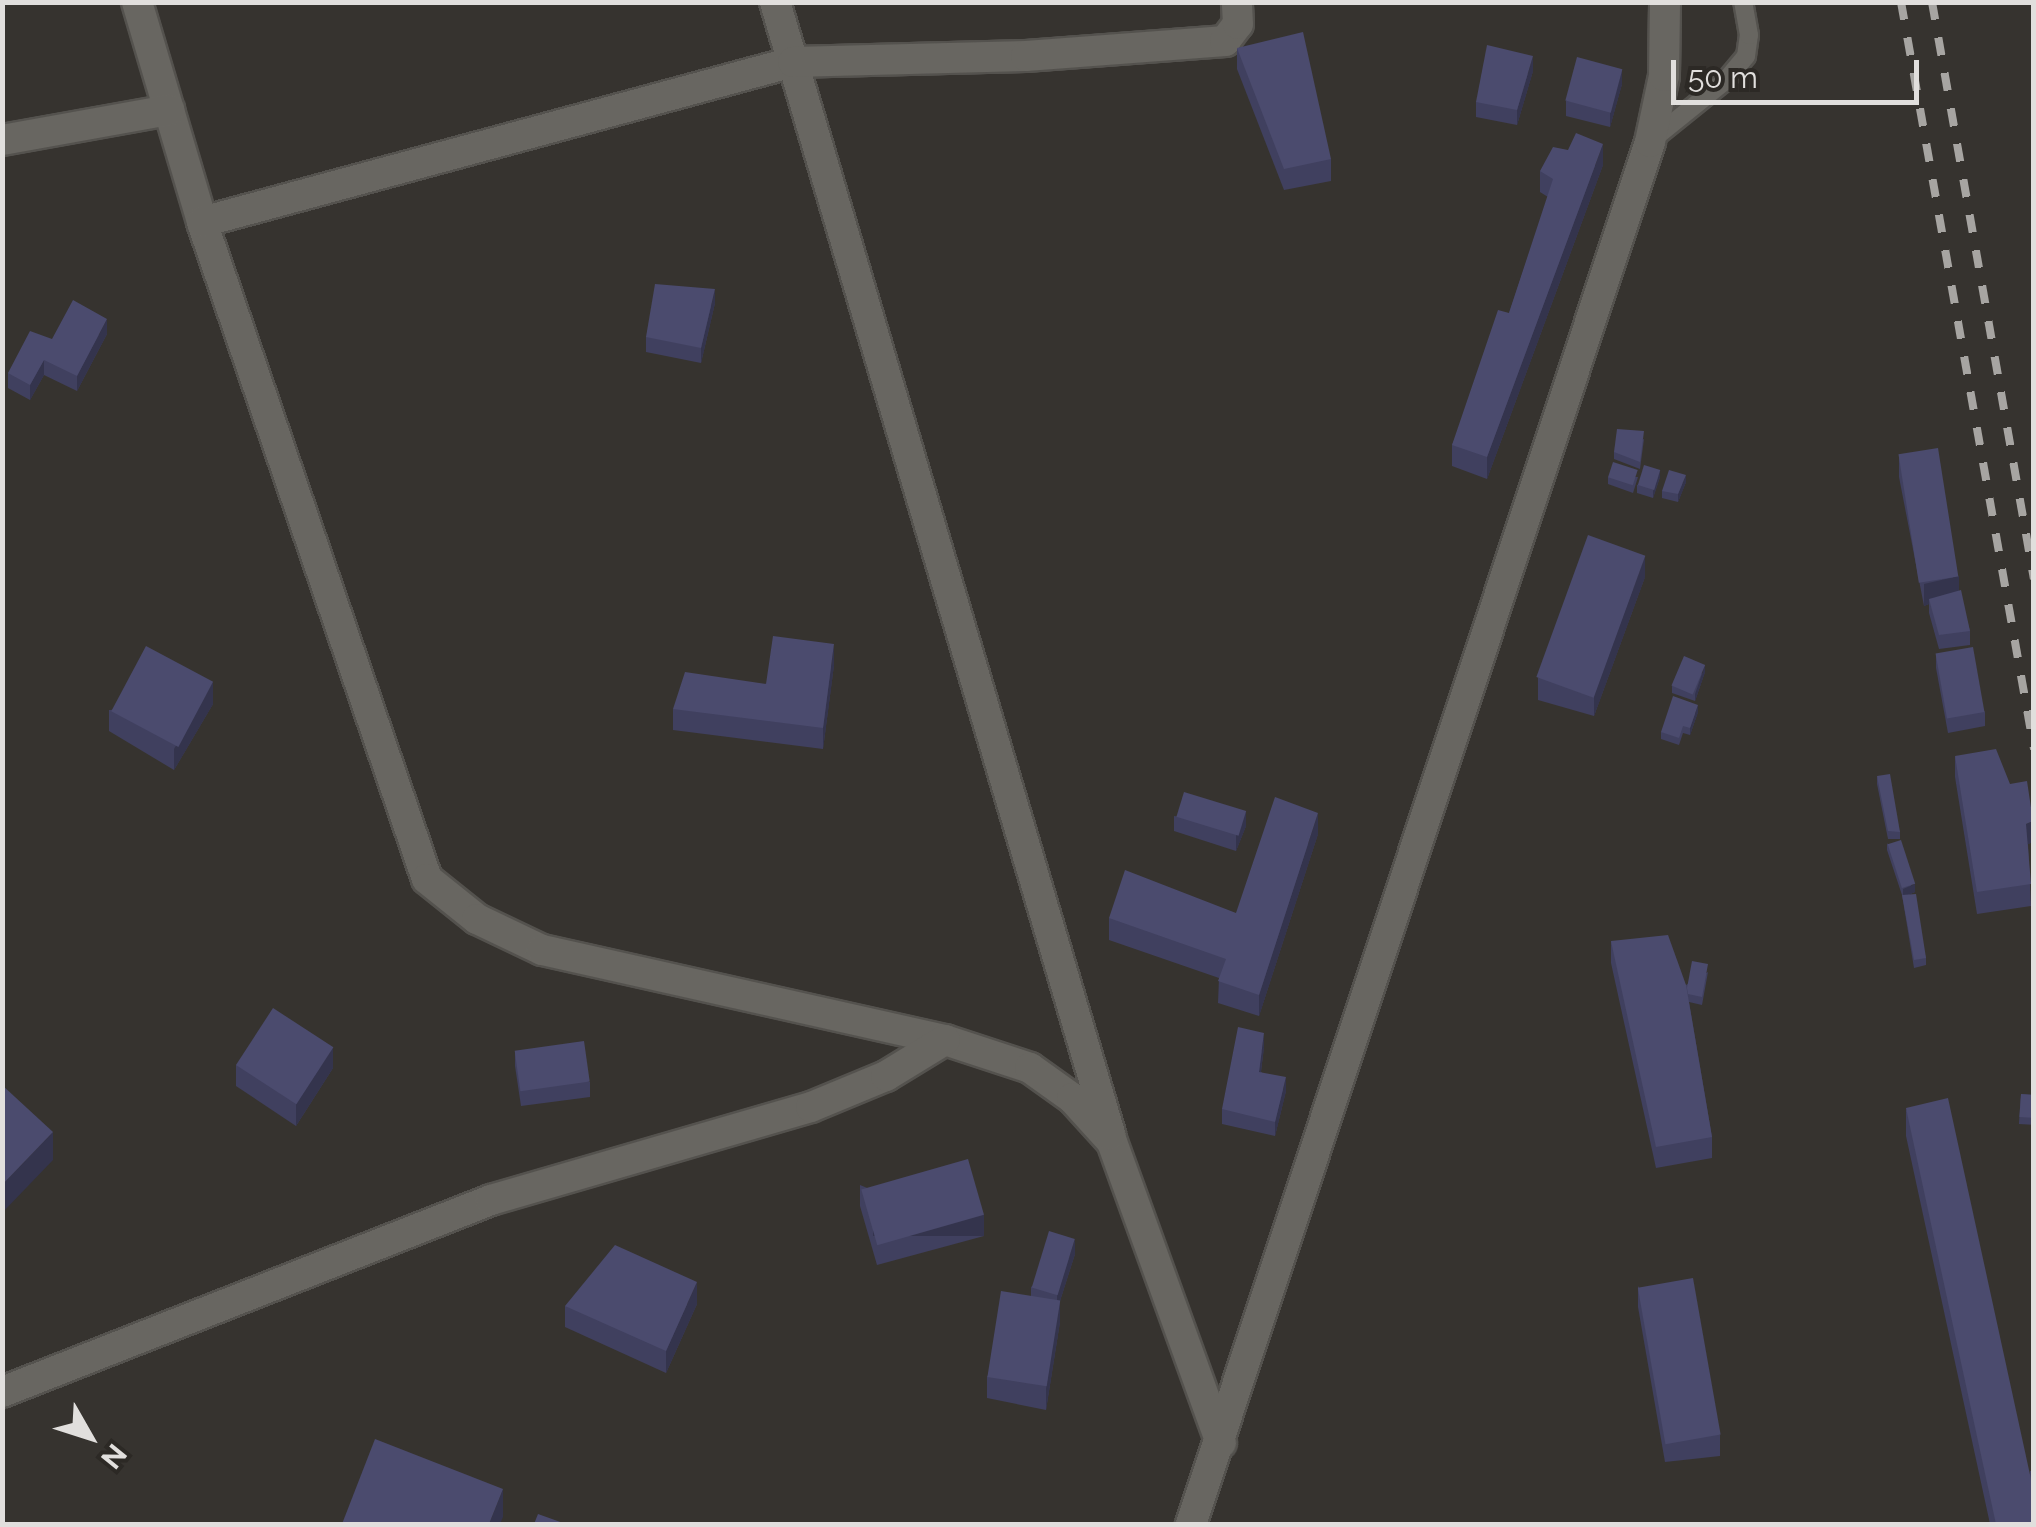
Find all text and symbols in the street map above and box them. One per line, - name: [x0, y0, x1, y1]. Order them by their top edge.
- scale bar: [1676, 40, 1924, 102]
- text: 50 m: [1688, 60, 1758, 95]
- north arrow: [40, 1387, 140, 1487]
- text: N: [94, 1438, 133, 1475]

